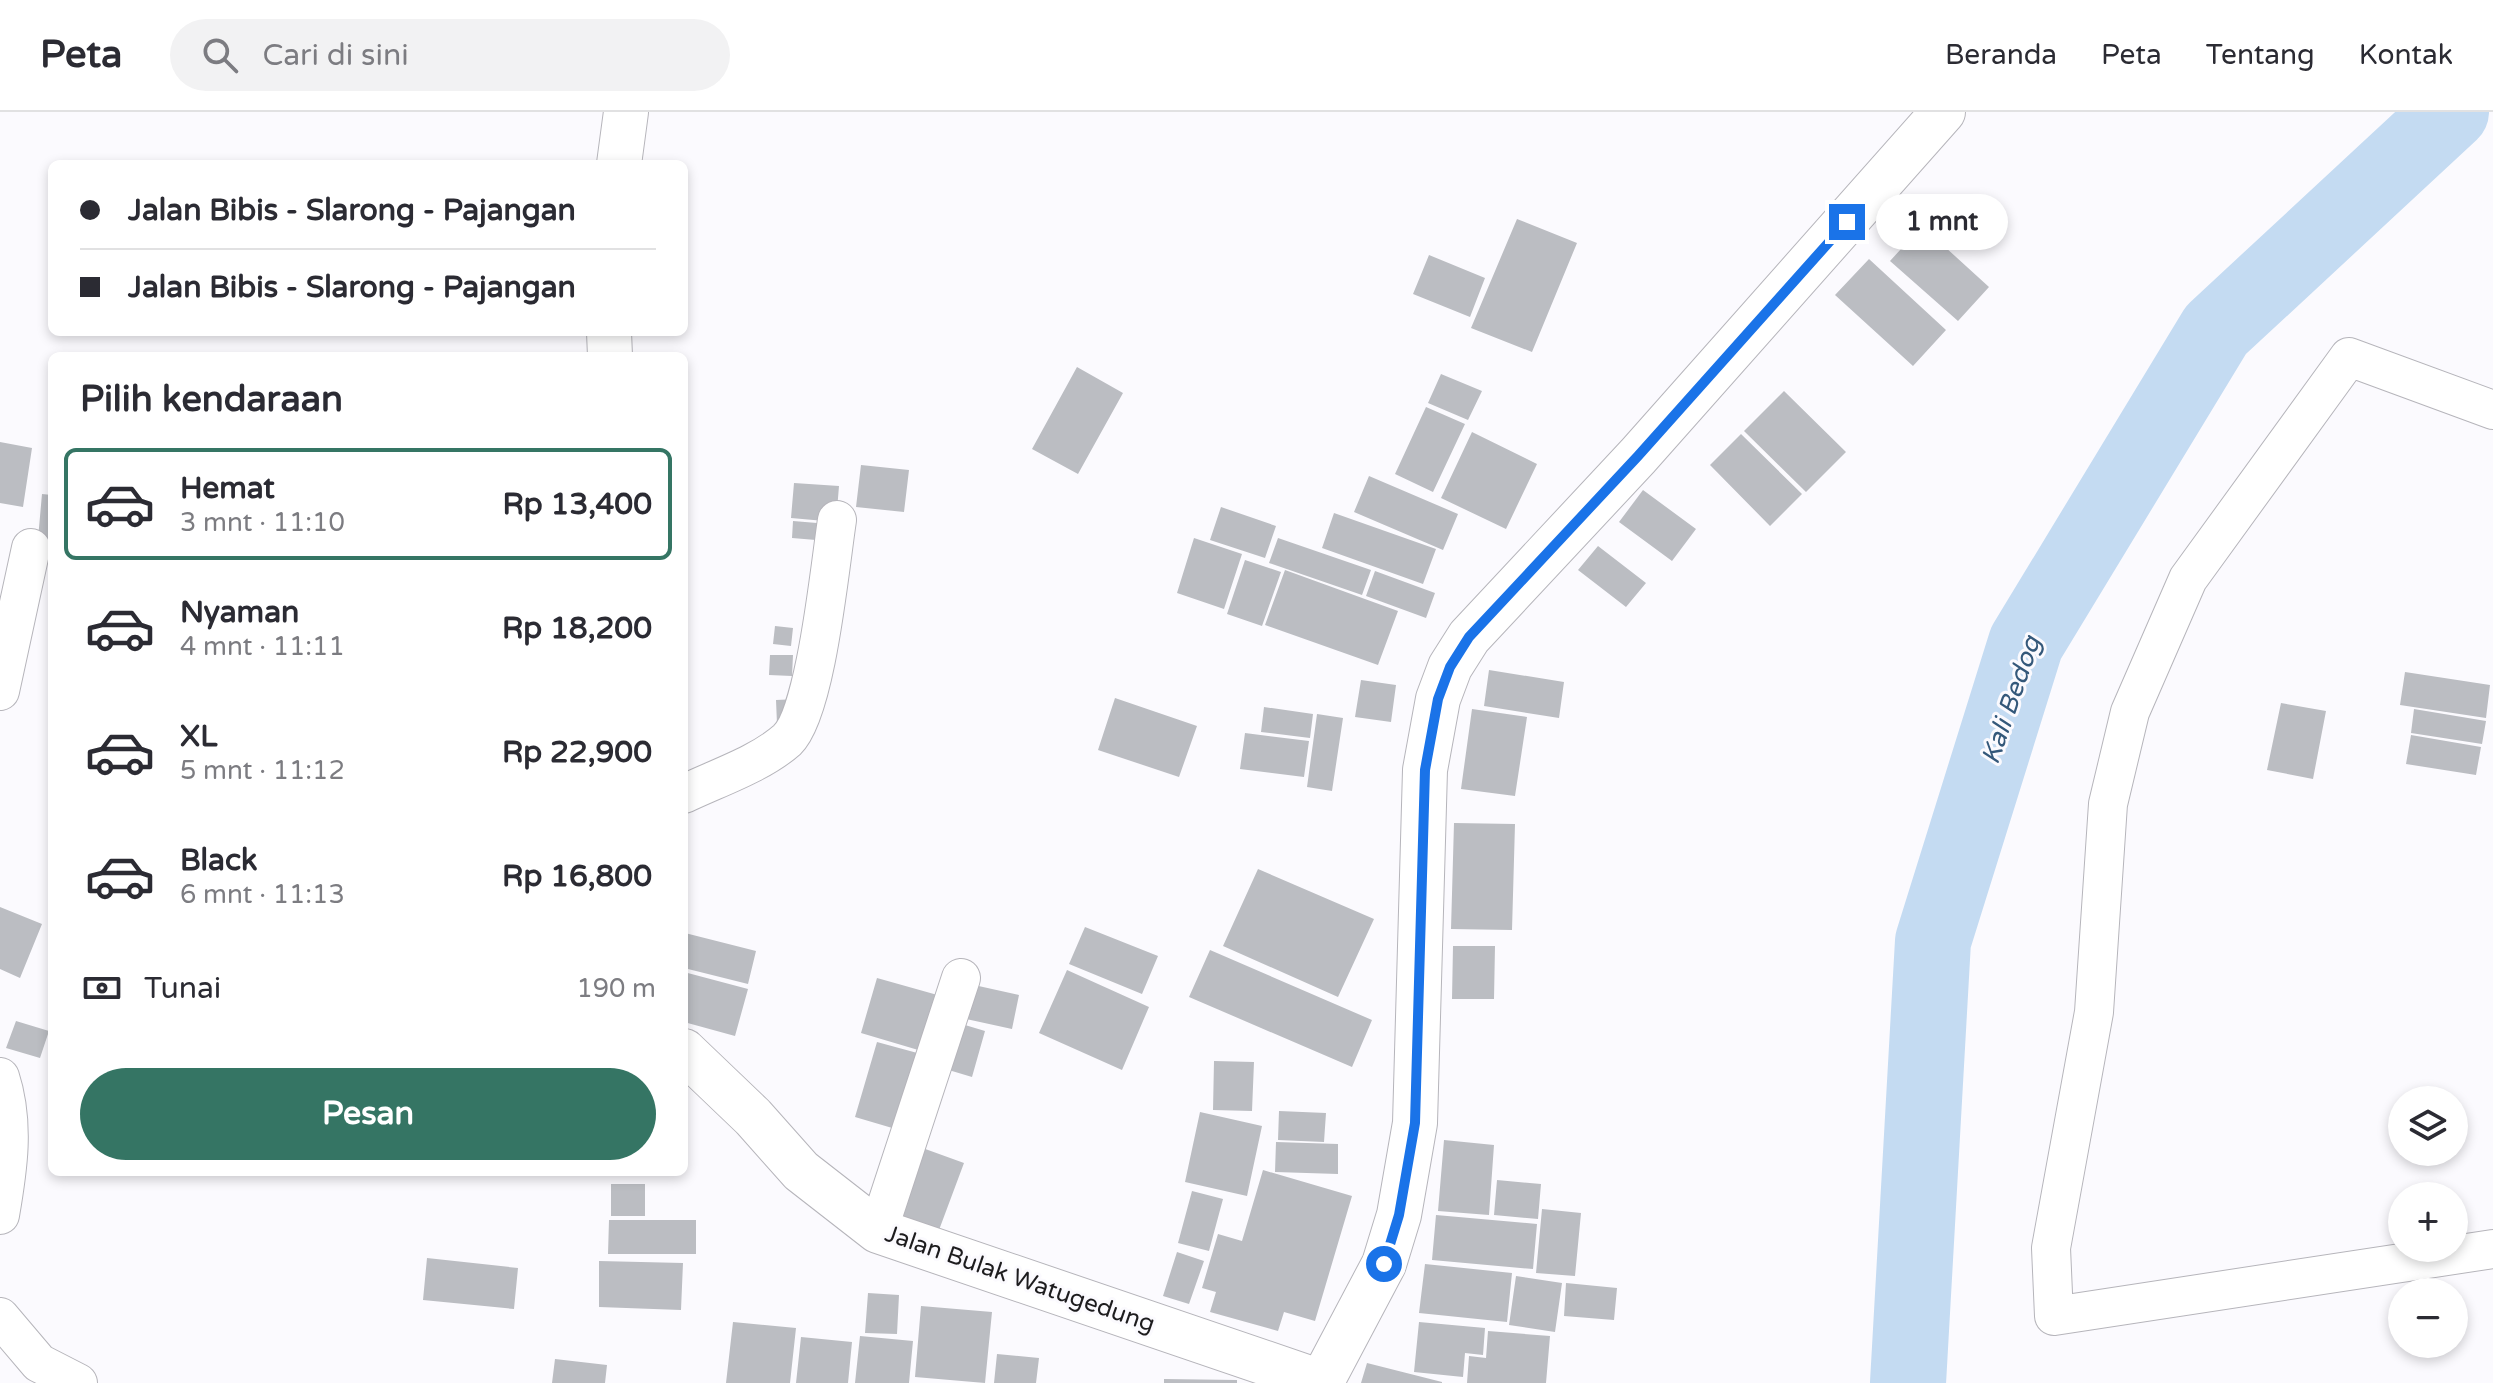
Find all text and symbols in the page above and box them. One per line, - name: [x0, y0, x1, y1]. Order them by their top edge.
- search box: [170, 19, 730, 91]
- text: Peta: [40, 32, 122, 78]
- icon: search: [198, 33, 242, 77]
- text: Cari di sini: [262, 37, 409, 74]
- text: Beranda: [1945, 38, 2057, 72]
- text: Peta: [2101, 38, 2162, 72]
- text: Tentang: [2206, 38, 2315, 72]
- text: Kontak: [2359, 38, 2453, 72]
- text: Jalan Bibis - Slarong - Pajangan: [128, 192, 576, 229]
- callout: 1 mnt: [1875, 194, 2007, 250]
- route end: [1829, 204, 1865, 240]
- text: 1 mnt: [1906, 206, 1978, 237]
- text: Jalan Bibis - Slarong - Pajangan: [128, 269, 576, 306]
- text: Pilih kendaraan: [80, 378, 343, 421]
- icon: car: [84, 468, 156, 540]
- text: Hemat: [180, 470, 275, 507]
- text: Rp 13,400: [503, 486, 652, 523]
- text: 3 mnt · 11:10: [180, 507, 345, 538]
- icon: car: [84, 592, 156, 664]
- text: Nyaman: [180, 594, 299, 631]
- text: Rp 18,200: [502, 610, 652, 647]
- text: 4 mnt · 11:11: [180, 631, 345, 662]
- water label: Kali Bedog: [1975, 631, 2048, 768]
- icon: car: [84, 716, 156, 788]
- text: XL: [180, 718, 217, 755]
- text: Rp 22,900: [502, 734, 652, 771]
- text: 5 mnt · 11:12: [180, 755, 345, 786]
- icon: car: [84, 840, 156, 912]
- text: Black: [180, 842, 257, 879]
- text: Rp 16,800: [502, 858, 652, 895]
- text: 6 mnt · 11:13: [180, 879, 345, 910]
- icon: cash: [80, 966, 124, 1010]
- text: Tunai: [144, 970, 221, 1007]
- text: 190 m: [576, 973, 656, 1004]
- button: Pesan: [80, 1068, 656, 1160]
- map controls: [2388, 1086, 2468, 1358]
- button: layers: [2388, 1086, 2468, 1166]
- button: +: [2388, 1182, 2468, 1262]
- street label: Jalan Bulak Watugedung: [881, 1219, 1159, 1339]
- route start: [1366, 1246, 1402, 1282]
- button: −: [2388, 1278, 2468, 1358]

